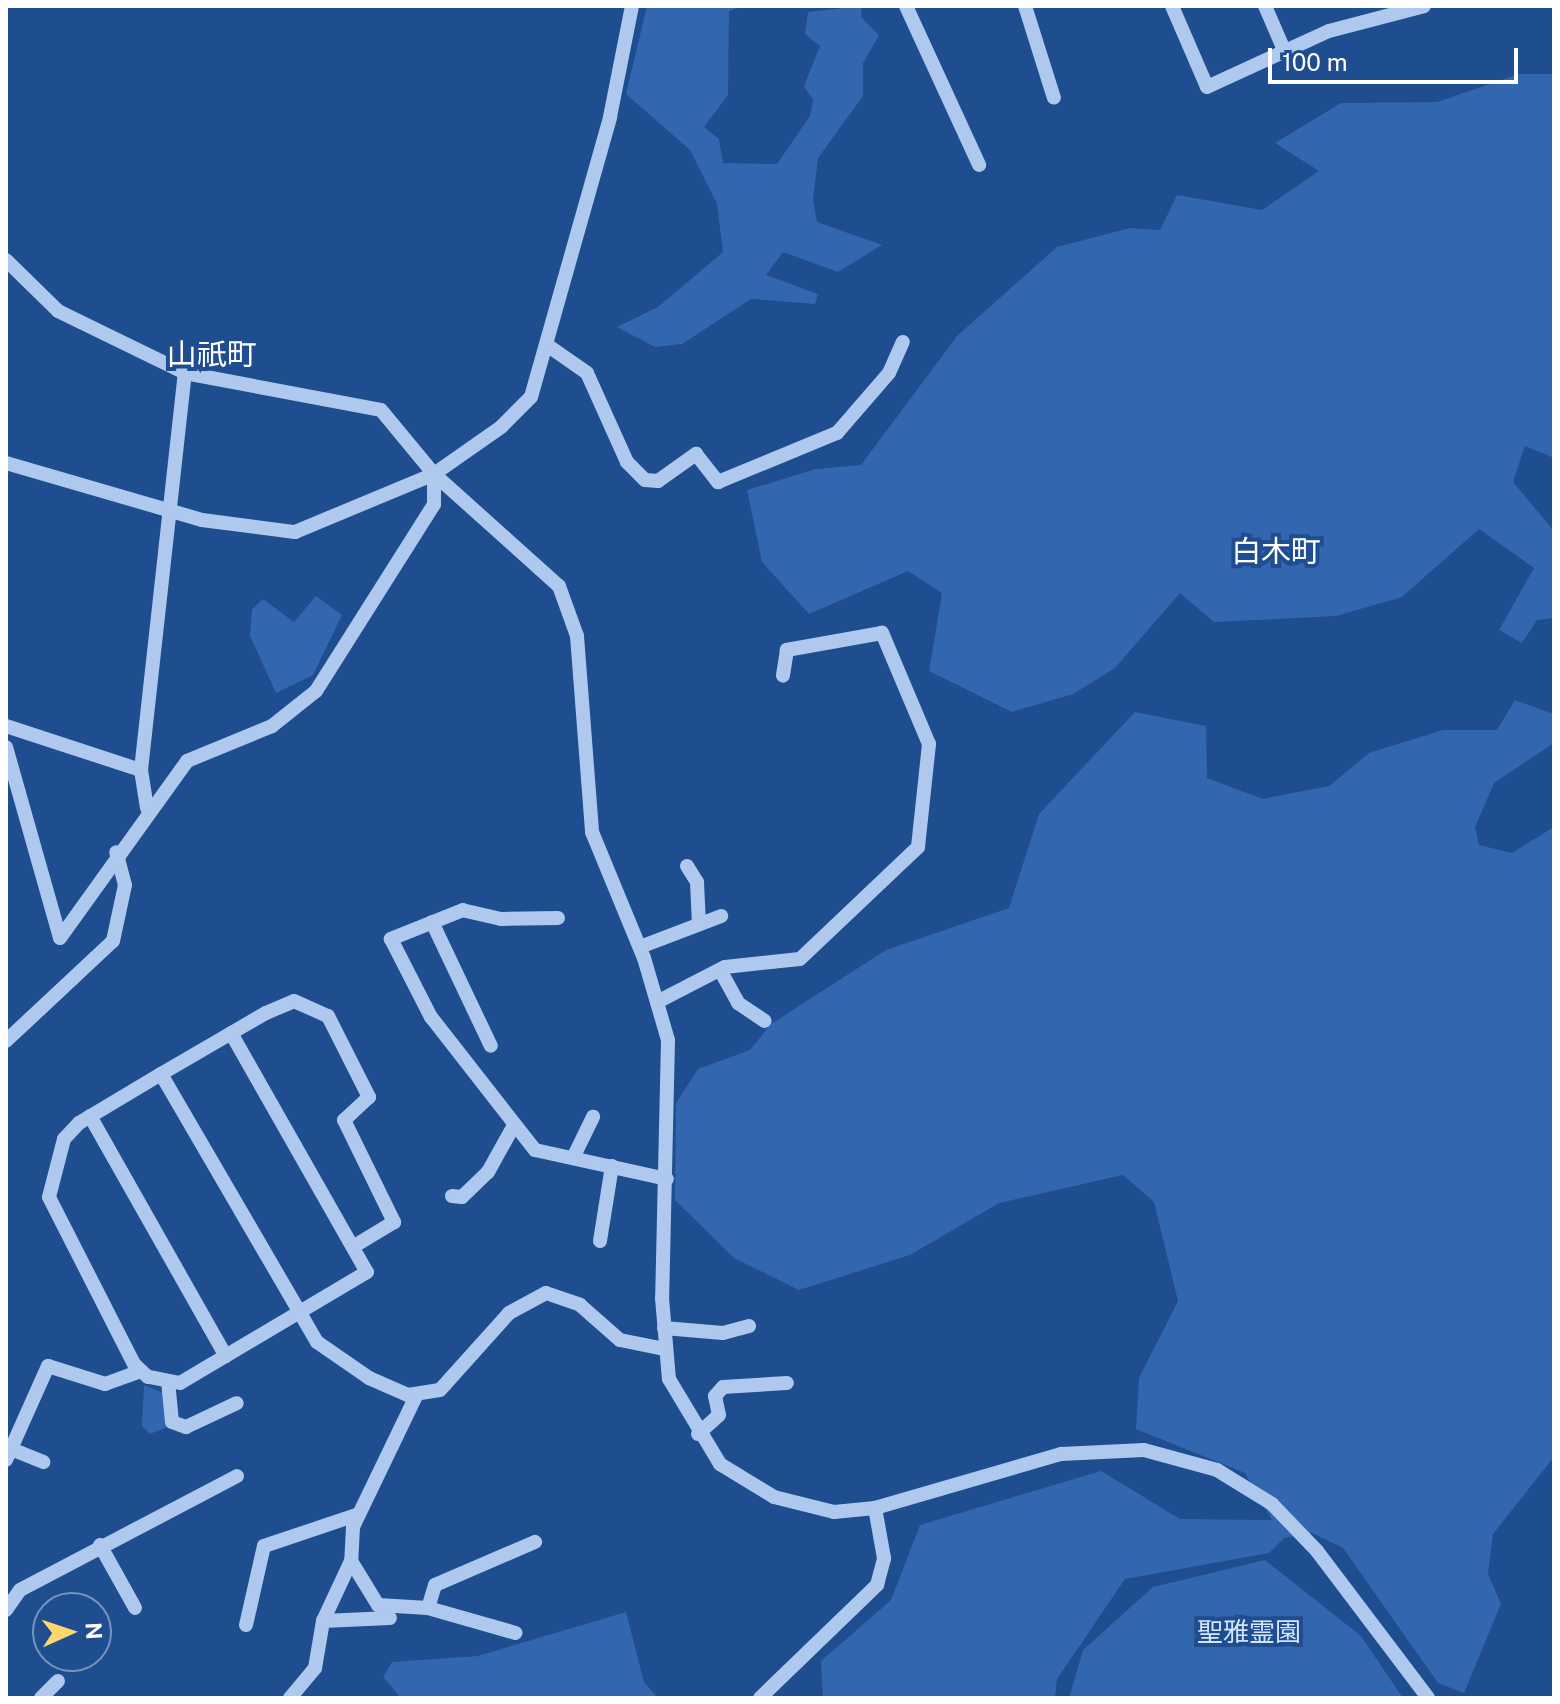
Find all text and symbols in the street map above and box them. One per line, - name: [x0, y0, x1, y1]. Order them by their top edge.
- scale bar: [1272, 32, 1522, 82]
- text: 100 m: [1282, 48, 1348, 76]
- district label: 山祇町: [167, 336, 257, 372]
- district label: 白木町: [1231, 533, 1321, 569]
- north arrow: [32, 1592, 112, 1672]
- park label: 聖雅霊園: [1197, 1616, 1301, 1648]
- text: N: [81, 1622, 107, 1640]

